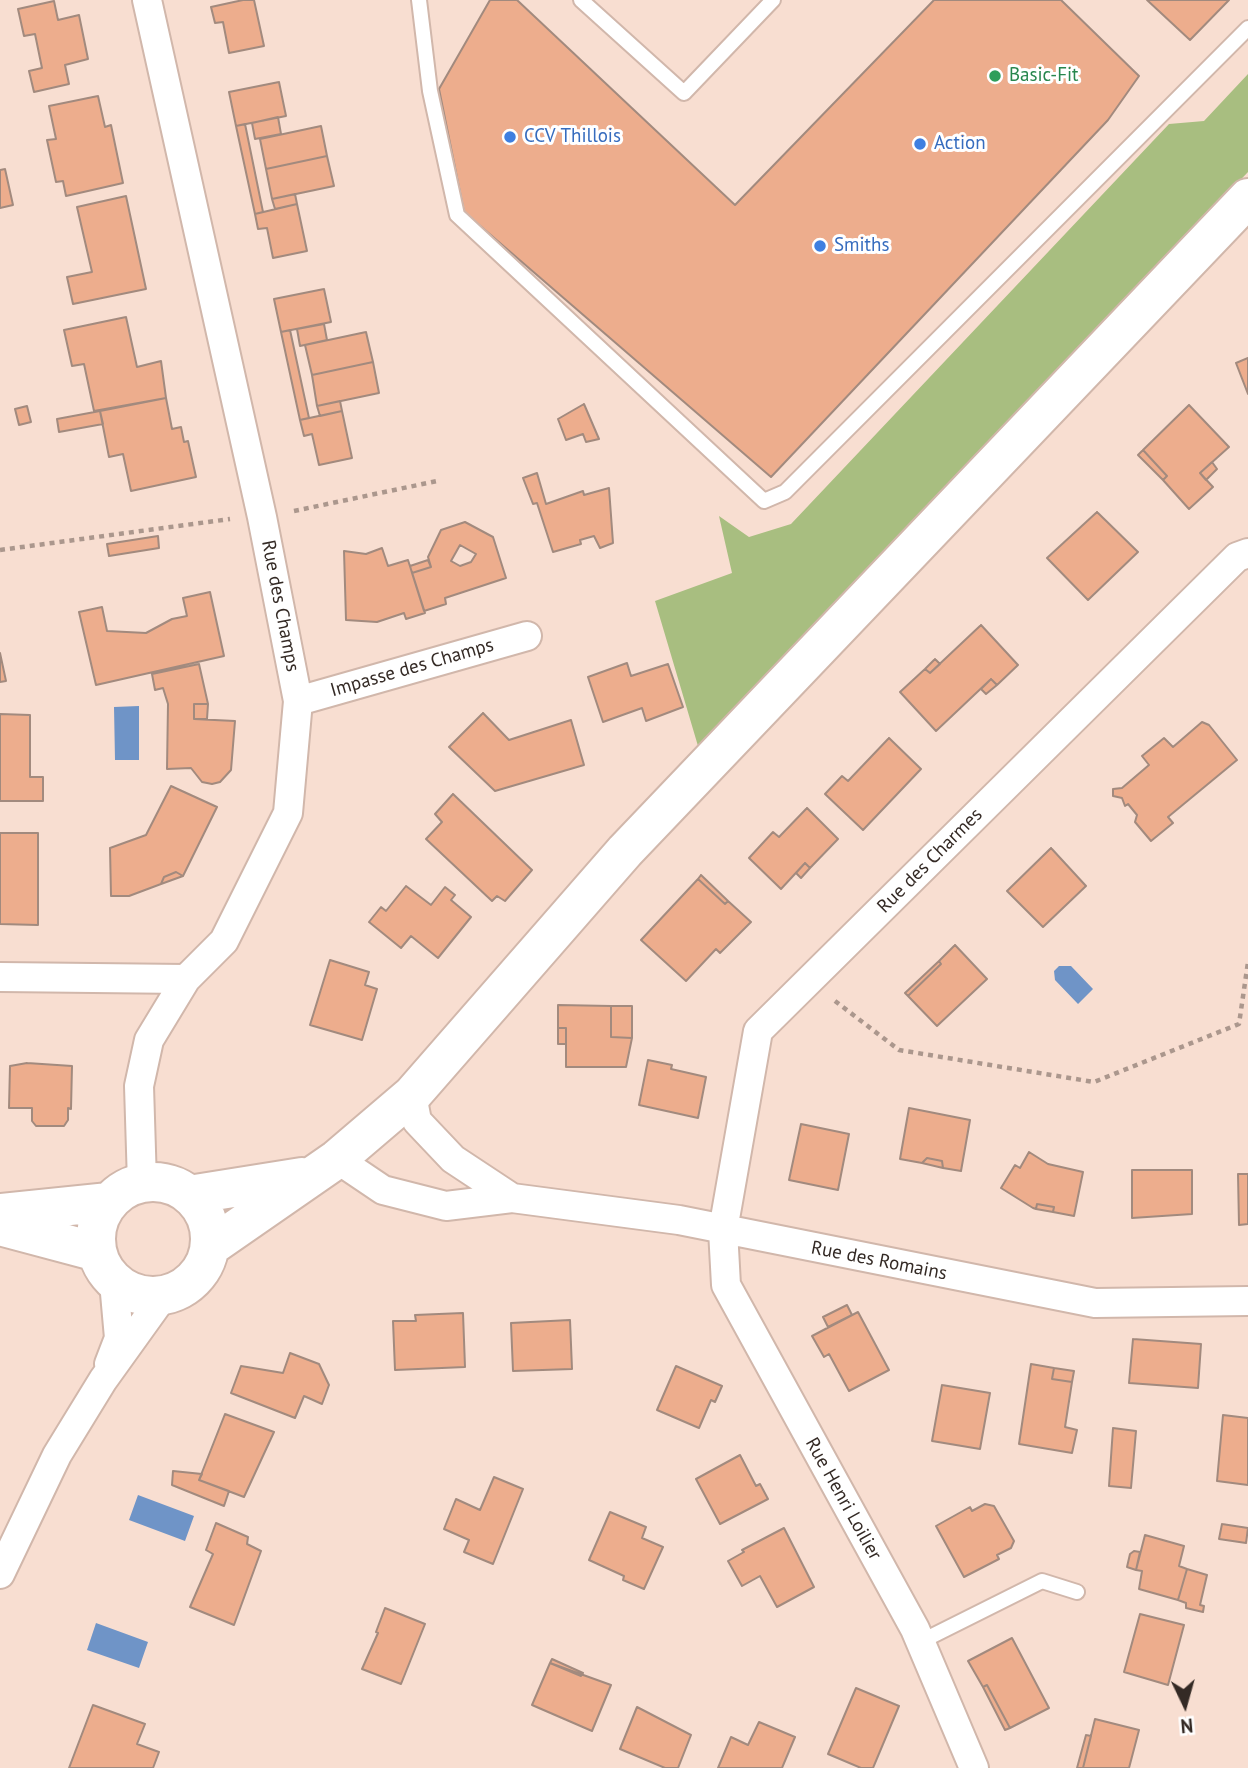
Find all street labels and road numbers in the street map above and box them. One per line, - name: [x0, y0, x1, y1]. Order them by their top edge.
- street label: Rue des Champs: [256, 538, 304, 674]
- street label: Impasse des Champs: [328, 634, 496, 702]
- street label: Rue des Charmes: [873, 804, 987, 918]
- street label: Rue des Romains: [809, 1237, 949, 1285]
- street label: Rue Henri Loilier: [800, 1434, 886, 1564]

